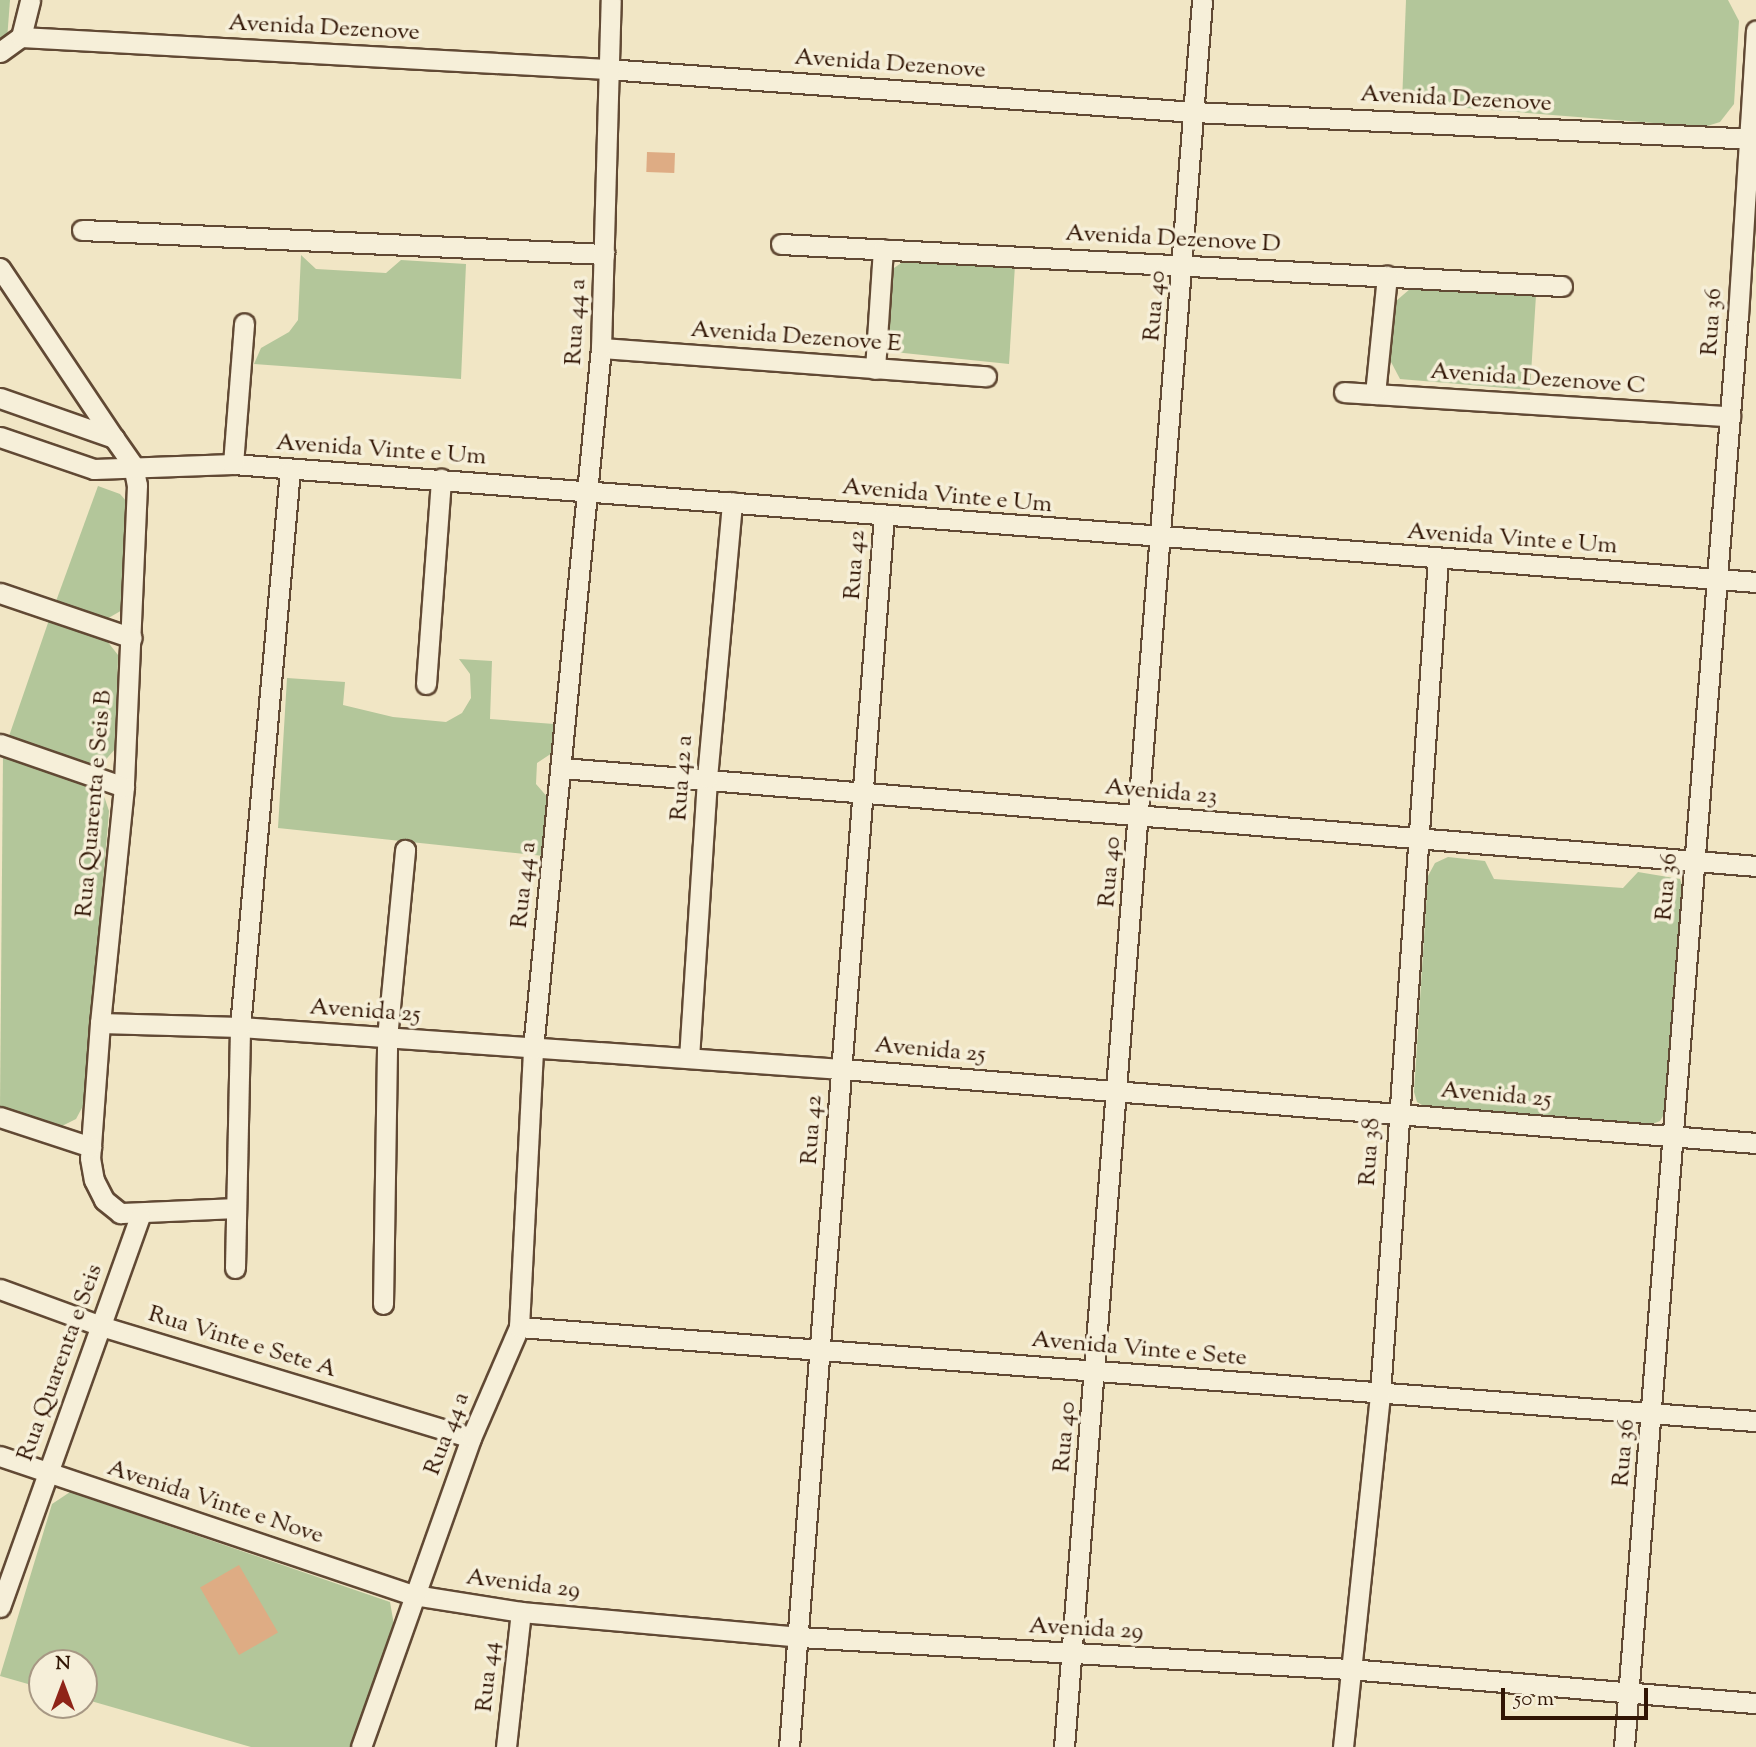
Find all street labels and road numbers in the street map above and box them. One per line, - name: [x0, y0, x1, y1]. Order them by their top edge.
- street label: Avenida Dezenove: [228, 10, 420, 48]
- street label: Avenida Dezenove: [793, 44, 987, 86]
- street label: Avenida Dezenove: [1360, 81, 1552, 119]
- street label: Avenida Dezenove D: [1064, 220, 1282, 260]
- street label: Rua 40: [1139, 269, 1173, 343]
- street label: Rua 44 a: [560, 278, 594, 366]
- street label: Rua 36: [1696, 287, 1730, 357]
- street label: Avenida Dezenove E: [690, 316, 902, 360]
- street label: Avenida Dezenove C: [1429, 358, 1647, 402]
- street label: Avenida Vinte e Um: [275, 429, 487, 473]
- street label: Avenida Vinte e Um: [841, 473, 1053, 521]
- street label: Avenida Vinte e Um: [1406, 518, 1618, 562]
- street label: Rua 42: [839, 529, 873, 601]
- street label: Rua Quarenta e Seis B: [71, 689, 119, 919]
- street label: Rua 42 a: [666, 734, 700, 822]
- street label: Avenida 23: [1104, 774, 1218, 812]
- street label: Rua 40: [1094, 835, 1128, 909]
- street label: Rua 44 a: [506, 840, 544, 930]
- street label: Rua 36: [1651, 852, 1685, 922]
- street label: Avenida 25: [308, 994, 422, 1030]
- street label: Avenida 25: [873, 1032, 987, 1070]
- street label: Avenida 25: [1439, 1077, 1553, 1115]
- street label: Rua 42: [796, 1094, 830, 1166]
- street label: Rua 38: [1354, 1117, 1388, 1187]
- street label: Rua Quarenta e Seis: [12, 1260, 110, 1466]
- street label: Rua Vinte e Sete A: [144, 1301, 340, 1385]
- street label: Avenida Vinte e Sete: [1030, 1326, 1248, 1374]
- street label: Rua 44 a: [419, 1388, 477, 1480]
- street label: Rua 40: [1049, 1400, 1083, 1474]
- street label: Rua 36: [1608, 1418, 1642, 1488]
- street label: Avenida Vinte e Nove: [103, 1454, 327, 1552]
- street label: Avenida 29: [464, 1564, 582, 1606]
- street label: Avenida 29: [1028, 1613, 1144, 1647]
- street label: Rua 44: [471, 1640, 507, 1714]

